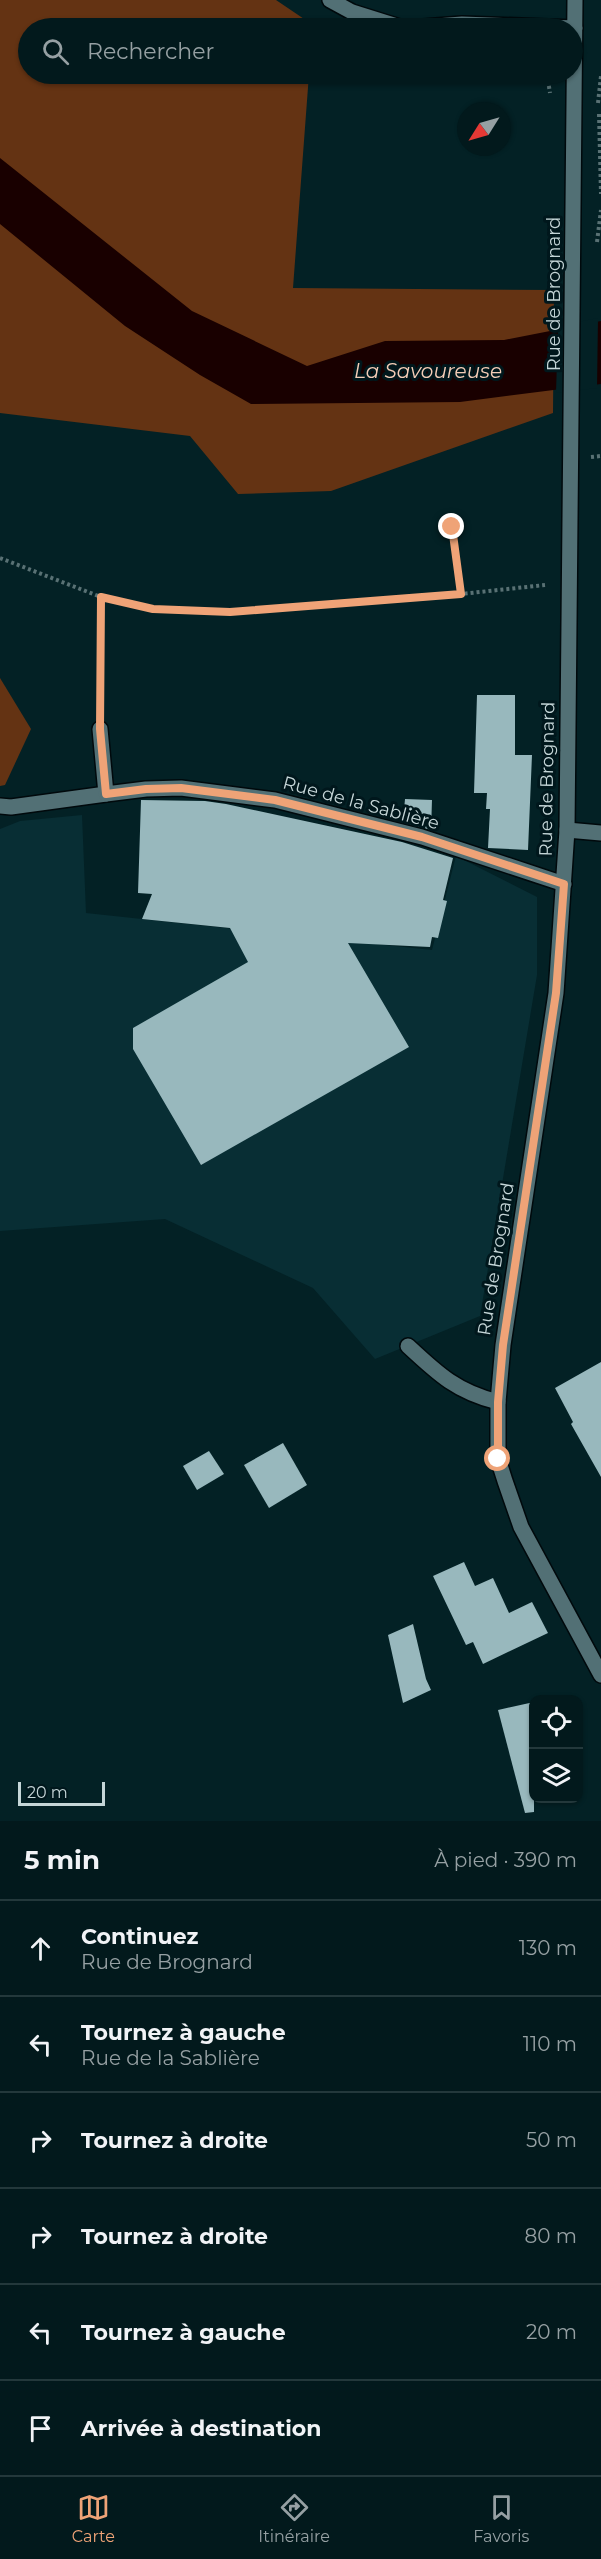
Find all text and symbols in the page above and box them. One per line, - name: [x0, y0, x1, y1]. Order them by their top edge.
- search box: [18, 18, 583, 84]
- icon: search: [39, 35, 72, 68]
- text: Rechercher: [87, 38, 214, 65]
- north arrow: [457, 102, 511, 156]
- street label: Rue de Brognard: [543, 217, 565, 371]
- water label: La Savoureuse: [354, 359, 502, 383]
- route end: [438, 513, 464, 539]
- street label: Rue de Brognard: [535, 701, 559, 857]
- street label: Rue de la Sablière: [280, 772, 442, 834]
- street label: Rue de Brognard: [473, 1181, 519, 1337]
- route start: [484, 1445, 510, 1471]
- map controls: [529, 1695, 583, 1803]
- button: locate: [529, 1695, 583, 1749]
- button: layers: [529, 1749, 583, 1803]
- scale bar: [18, 1779, 105, 1806]
- text: 20 m: [27, 1783, 68, 1802]
- text: 5 min: [24, 1844, 100, 1876]
- text: À pied · 390 m: [434, 1848, 577, 1872]
- text: Continuez: [81, 1923, 198, 1950]
- icon: ahead: [24, 1932, 57, 1965]
- text: 130 m: [519, 1936, 577, 1960]
- text: Rue de Brognard: [81, 1950, 253, 1974]
- text: Tournez à gauche: [81, 2019, 286, 2046]
- icon: left: [24, 2028, 57, 2061]
- text: 110 m: [523, 2032, 577, 2056]
- text: Rue de la Sablière: [81, 2046, 260, 2070]
- icon: right: [24, 2124, 57, 2157]
- text: Tournez à droite: [81, 2127, 268, 2154]
- text: 50 m: [526, 2128, 577, 2152]
- icon: right: [24, 2220, 57, 2253]
- text: Tournez à droite: [81, 2223, 268, 2250]
- text: 80 m: [525, 2224, 577, 2248]
- icon: left: [24, 2316, 57, 2349]
- text: Tournez à gauche: [81, 2319, 286, 2346]
- text: 20 m: [526, 2320, 577, 2344]
- icon: arrive: [24, 2412, 57, 2445]
- text: Arrivée à destination: [81, 2415, 321, 2442]
- tab: Carte: [72, 2491, 115, 2546]
- tab: Itinéraire: [258, 2491, 330, 2546]
- tab: Favoris: [473, 2491, 529, 2546]

